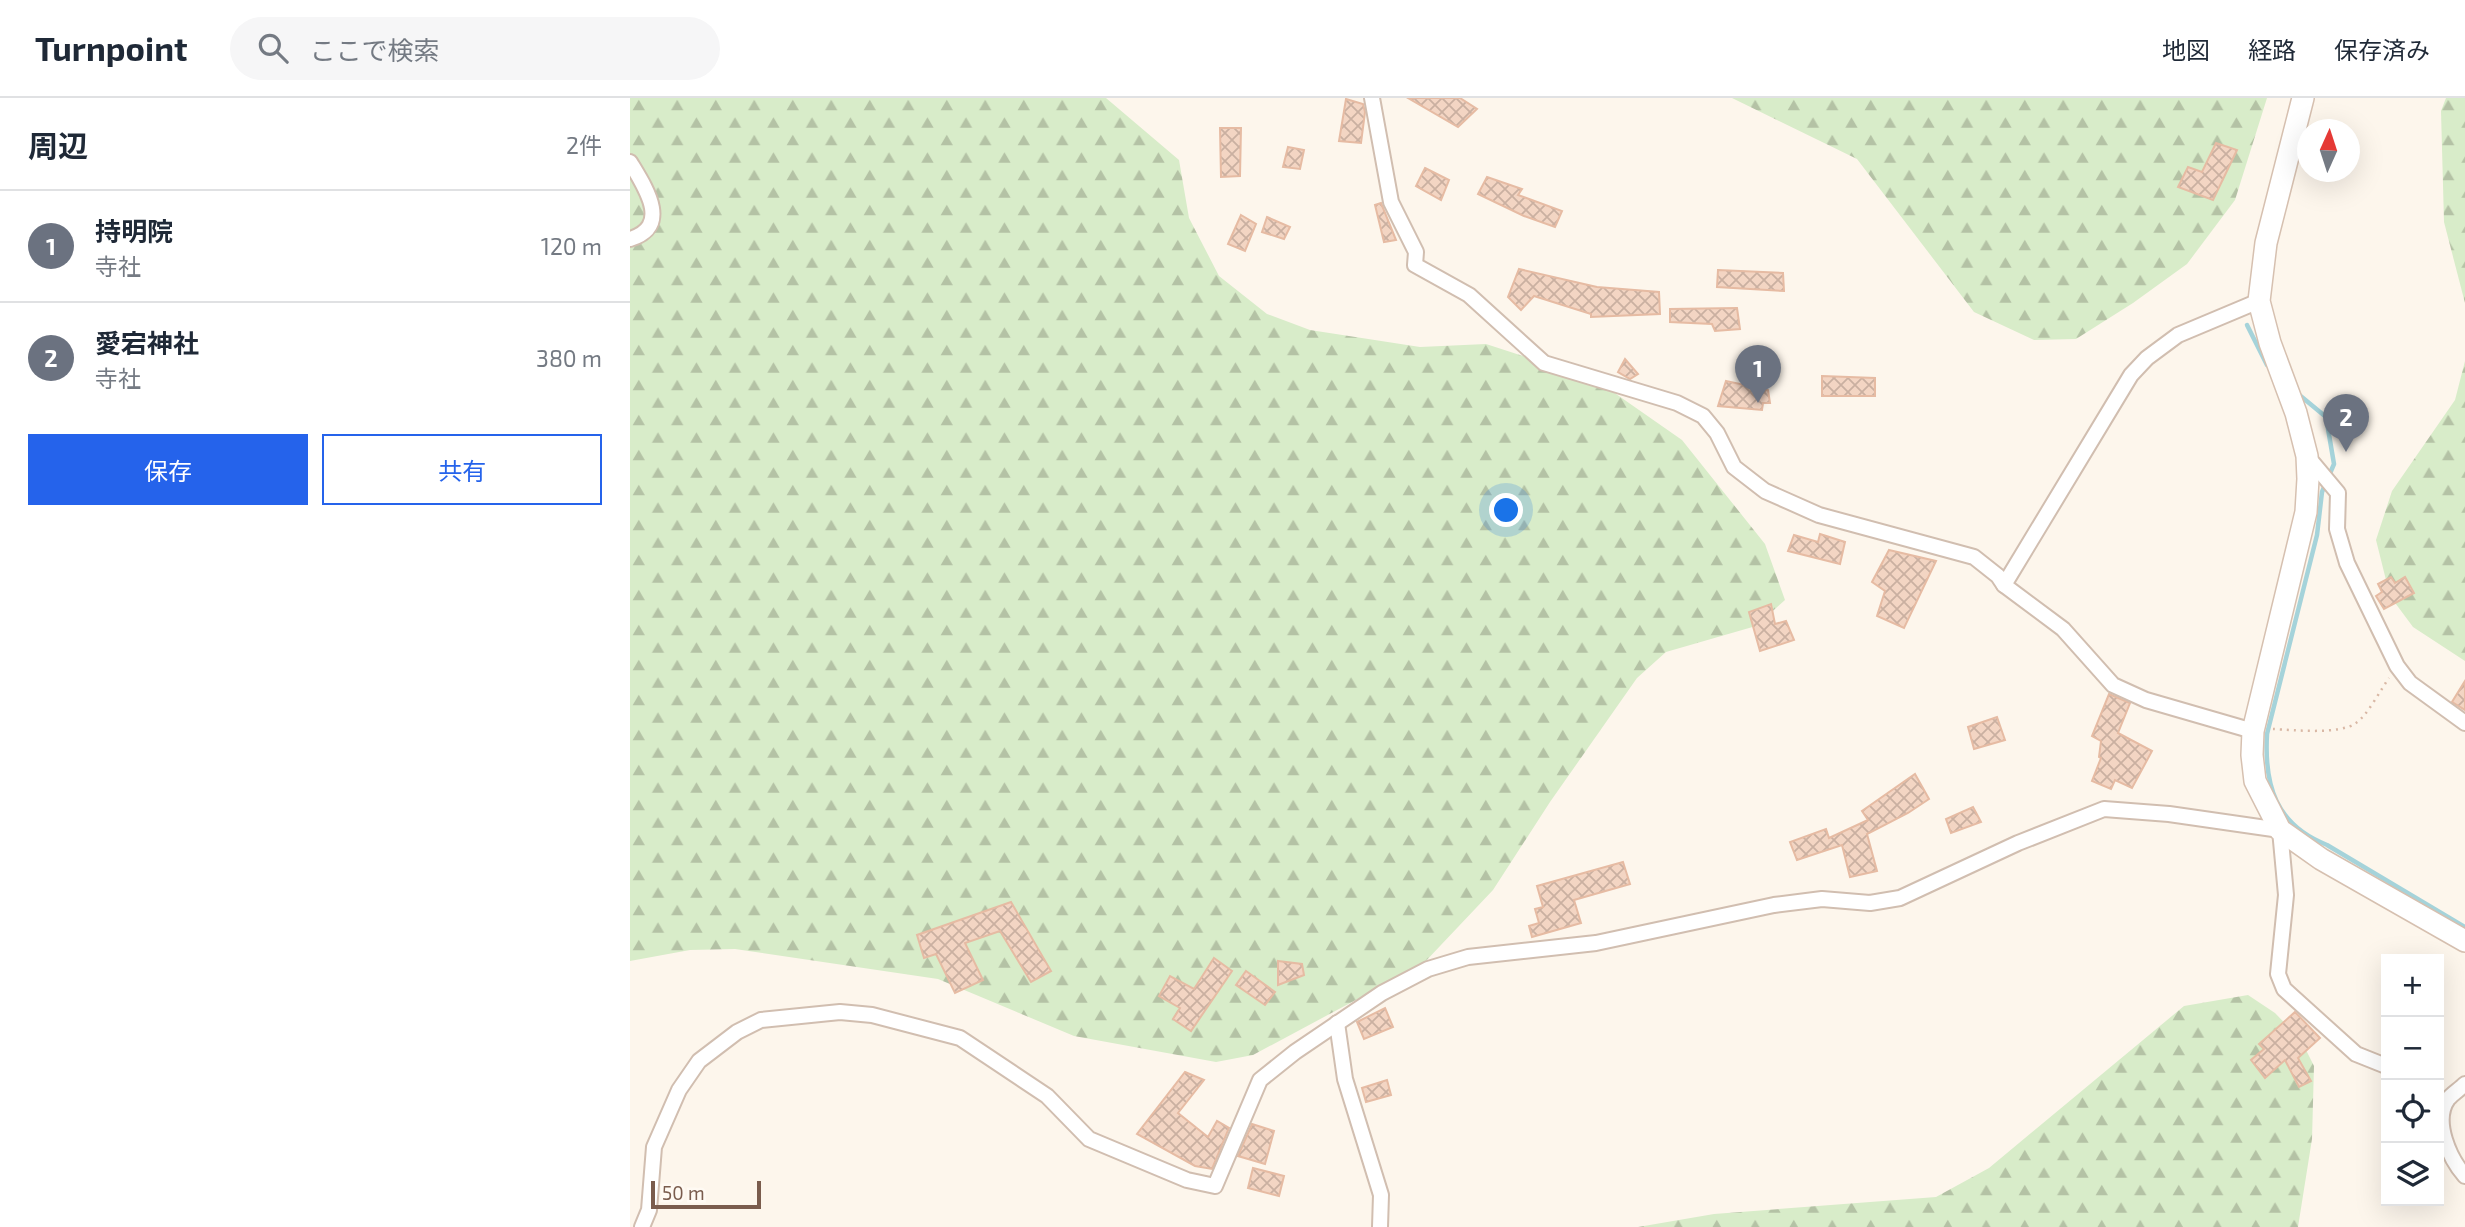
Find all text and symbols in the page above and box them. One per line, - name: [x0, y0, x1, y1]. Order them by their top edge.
- search box: [230, 17, 720, 80]
- text: Turnpoint: [35, 28, 188, 68]
- icon: search: [254, 29, 292, 67]
- text: ここで検索: [310, 34, 440, 65]
- text: 地図: [2162, 35, 2210, 64]
- text: 経路: [2248, 35, 2296, 64]
- text: 保存済み: [2334, 35, 2430, 64]
- north arrow: [2297, 119, 2360, 182]
- text: 周辺: [28, 127, 88, 163]
- text: 2件: [566, 131, 602, 159]
- text: 持明院: [95, 215, 173, 246]
- text: 1: [46, 232, 56, 260]
- text: 120 m: [541, 232, 602, 260]
- text: 寺社: [95, 252, 141, 280]
- text: 愛宕神社: [95, 327, 199, 358]
- text: 2: [44, 344, 58, 372]
- text: 380 m: [536, 344, 602, 372]
- pin: 1: [1735, 345, 1781, 403]
- text: 寺社: [95, 364, 141, 392]
- pin: 2: [2323, 394, 2369, 452]
- button: 保存: [28, 434, 308, 505]
- button: 共有: [322, 434, 602, 505]
- your location: [1489, 493, 1523, 527]
- map controls: [2381, 954, 2444, 1206]
- button: +: [2381, 954, 2444, 1017]
- button: −: [2381, 1017, 2444, 1080]
- button: locate: [2381, 1080, 2444, 1143]
- button: layers: [2381, 1143, 2444, 1206]
- scale bar: [651, 1178, 761, 1210]
- text: 50 m: [662, 1181, 705, 1204]

